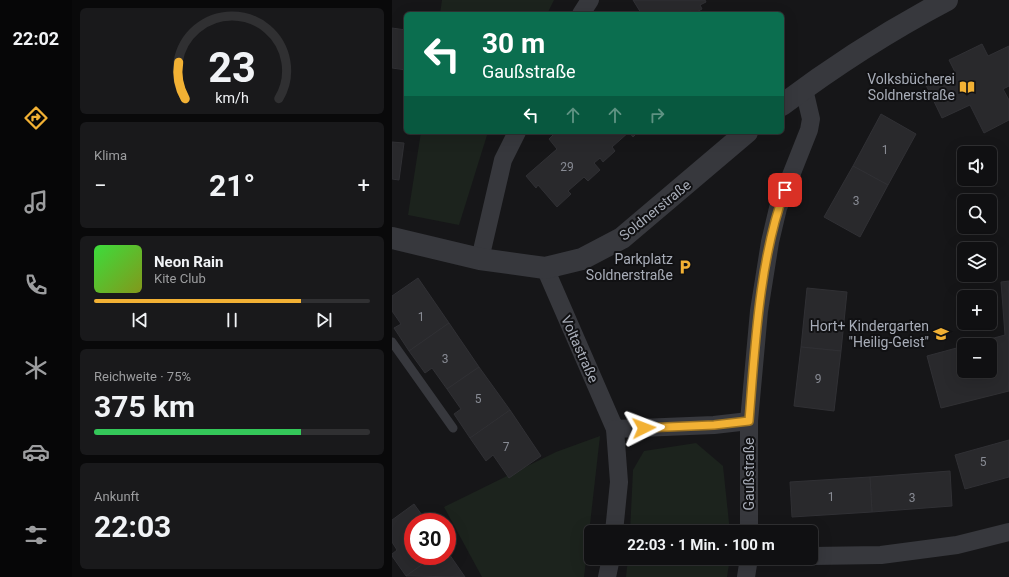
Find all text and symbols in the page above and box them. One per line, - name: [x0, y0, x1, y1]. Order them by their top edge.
- text: 30 m: [482, 27, 545, 60]
- text: 22:02: [13, 28, 59, 49]
- icon: left: [416, 28, 468, 80]
- text: 23: [208, 43, 256, 92]
- text: Gaußstraße: [482, 61, 576, 82]
- place label: Volksbücherei Soldnerstraße: [867, 71, 955, 103]
- library icon: Volksbücherei Soldnerstraße: [958, 78, 976, 96]
- text: km/h: [215, 89, 249, 105]
- icon: directions: [22, 104, 50, 132]
- icon: left: [520, 104, 542, 126]
- icon: ahead: [562, 104, 584, 126]
- icon: ahead: [604, 104, 626, 126]
- icon: right: [646, 104, 668, 126]
- house number: 1: [882, 143, 888, 157]
- map controls: [957, 146, 997, 378]
- button: sound: [957, 146, 997, 186]
- text: Klima: [94, 148, 127, 163]
- house number: 29: [560, 160, 574, 174]
- text: 21°: [209, 168, 255, 203]
- text: −: [94, 173, 107, 198]
- text: +: [358, 173, 370, 198]
- pin: [768, 173, 802, 207]
- street label: Soldnerstraße: [616, 176, 694, 244]
- icon: arrive: [774, 179, 796, 201]
- icon: music: [22, 188, 50, 216]
- house number: 3: [853, 194, 859, 208]
- button: search: [957, 194, 997, 234]
- button: layers: [957, 242, 997, 282]
- place label: Parkplatz Soldnerstraße: [586, 251, 673, 283]
- text: Neon Rain: [154, 253, 223, 271]
- parking icon: Parkplatz Soldnerstraße: [676, 258, 694, 276]
- icon: phone: [22, 271, 50, 299]
- text: Kite Club: [154, 271, 206, 286]
- button: +: [957, 290, 997, 330]
- icon: previous: [129, 309, 151, 331]
- icon: pause: [221, 309, 243, 331]
- icon: next: [313, 309, 335, 331]
- house number: 1: [418, 310, 424, 324]
- street label: Voltastraße: [558, 313, 602, 385]
- place label: Hort+ Kindergarten "Heilig-Geist": [810, 318, 929, 350]
- school or university icon: Hort+ Kindergarten "Heilig-Geist": [932, 325, 950, 343]
- button: −: [957, 338, 997, 378]
- house number: 3: [442, 352, 448, 366]
- icon: climate: [22, 354, 50, 382]
- text: Reichweite · 75%: [94, 369, 191, 384]
- house number: 9: [815, 372, 821, 386]
- text: 375 km: [94, 389, 195, 424]
- house number: 5: [475, 392, 482, 406]
- position arrow: [623, 407, 665, 449]
- icon: car: [22, 438, 50, 466]
- street label: Gaußstraße: [741, 438, 757, 510]
- house number: 7: [503, 440, 510, 454]
- house number: 5: [980, 455, 987, 469]
- text: Ankunft: [94, 489, 139, 504]
- house number: 1: [828, 490, 834, 504]
- house number: 3: [909, 491, 915, 505]
- text: 22:03: [94, 509, 171, 544]
- speed limit sign: 30: [404, 513, 456, 565]
- icon: filters: [22, 521, 50, 549]
- text: 22:03 · 1 Min. · 100 m: [627, 536, 775, 554]

